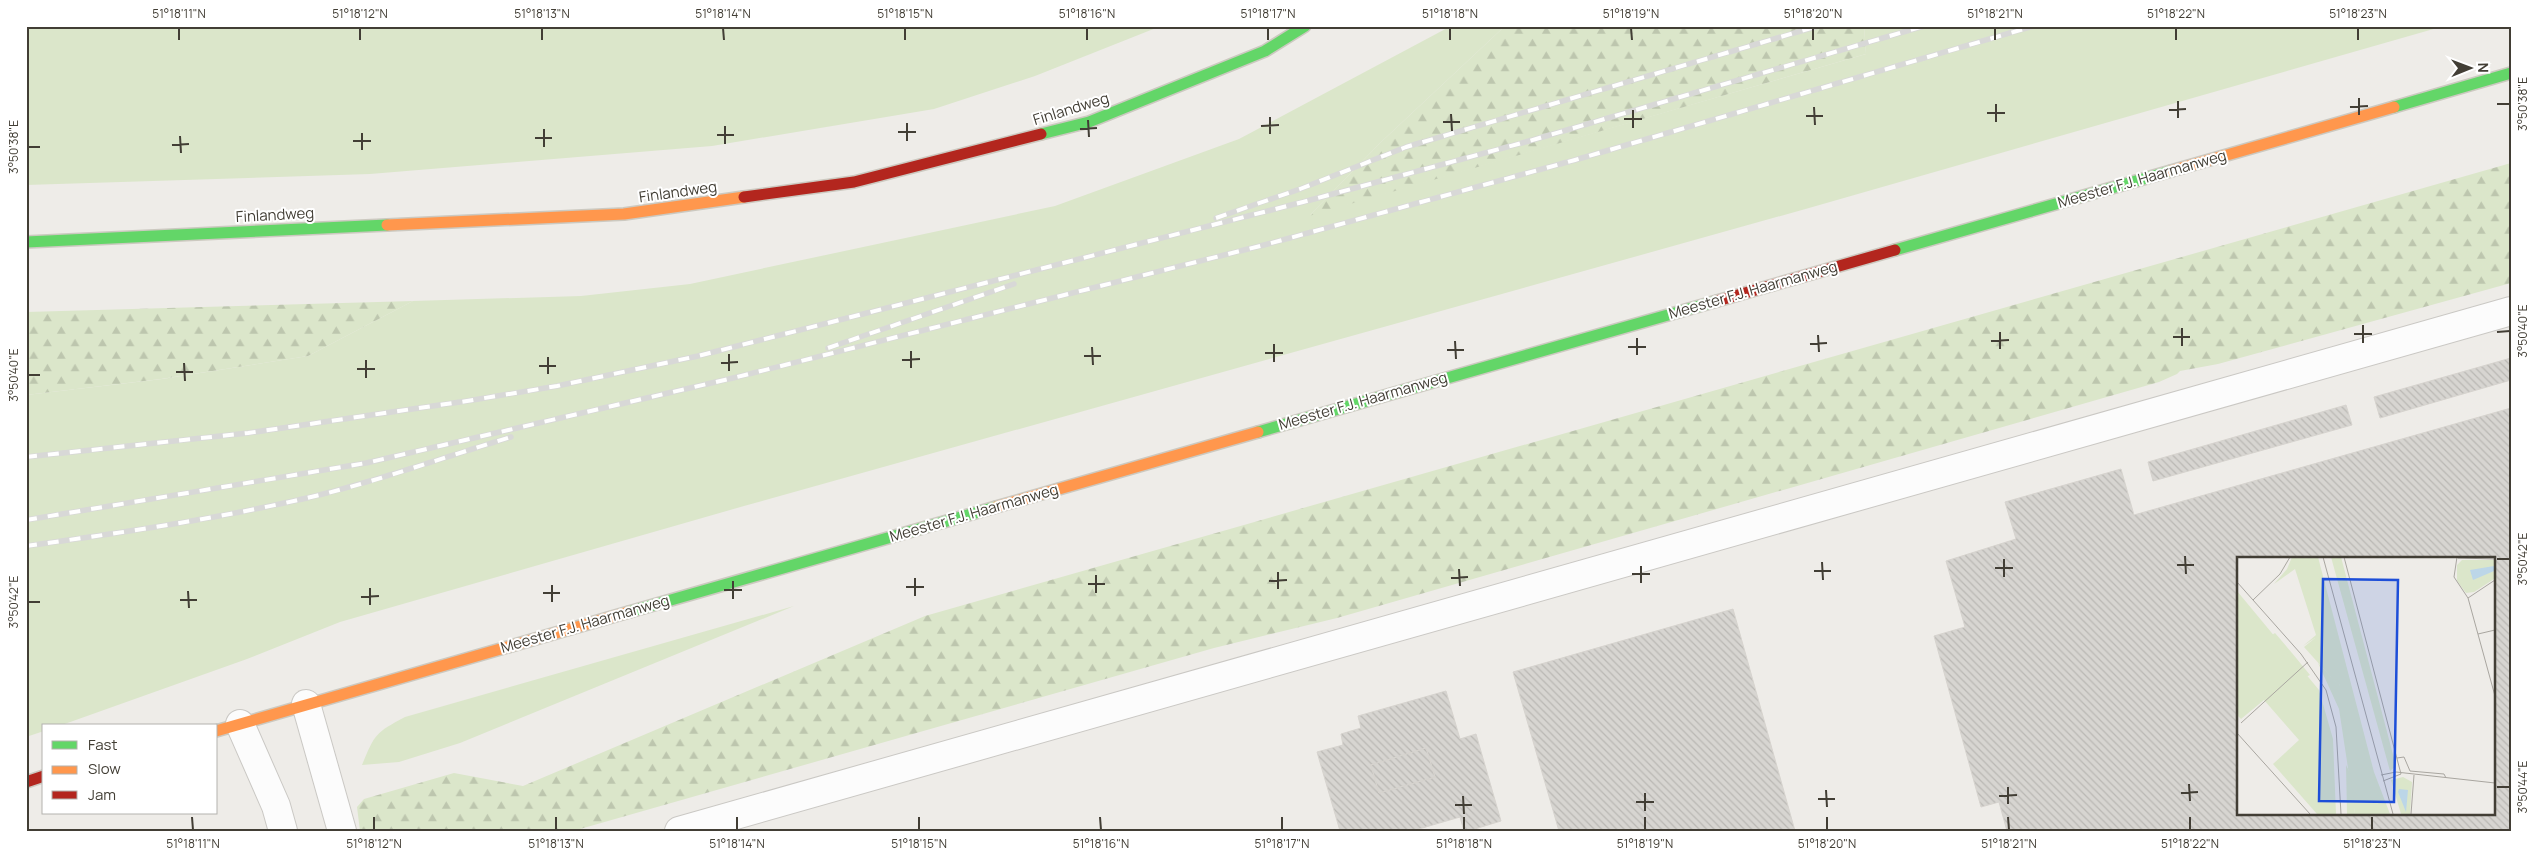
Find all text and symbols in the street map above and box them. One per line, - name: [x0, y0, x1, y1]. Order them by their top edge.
- text: 51°18'11"N: [152, 5, 206, 22]
- text: 51°18'12"N: [332, 5, 388, 22]
- text: 51°18'13"N: [514, 5, 570, 22]
- text: 51°18'14"N: [695, 5, 751, 22]
- text: 51°18'15"N: [877, 5, 933, 22]
- text: 51°18'16"N: [1059, 5, 1115, 22]
- text: 51°18'17"N: [1241, 5, 1295, 22]
- text: 51°18'18"N: [1422, 5, 1478, 22]
- text: 51°18'19"N: [1603, 5, 1659, 22]
- text: 51°18'20"N: [1784, 5, 1842, 22]
- text: 51°18'21"N: [1967, 5, 2023, 22]
- text: 51°18'22"N: [2147, 5, 2205, 22]
- text: 51°18'23"N: [2329, 5, 2387, 22]
- north arrow: [2444, 42, 2494, 92]
- text: N: [2474, 63, 2493, 73]
- text: 3°50'38"E: [2514, 77, 2531, 131]
- street label: Finlandweg: [1030, 87, 1111, 130]
- text: 3°50'38"E: [5, 120, 22, 174]
- street label: Meester F.J. Haarmanweg: [2055, 144, 2229, 213]
- street label: Finlandweg: [638, 176, 718, 207]
- street label: Finlandweg: [235, 202, 315, 227]
- street label: Meester F.J. Haarmanweg: [1666, 255, 1840, 324]
- text: 3°50'40"E: [2514, 304, 2531, 358]
- text: 3°50'40"E: [5, 348, 22, 402]
- street label: Meester F.J. Haarmanweg: [1276, 366, 1450, 435]
- street label: Meester F.J. Haarmanweg: [887, 478, 1061, 547]
- text: 3°50'42"E: [2514, 532, 2531, 585]
- inset map: [2237, 557, 2494, 814]
- text: 3°50'42"E: [5, 575, 22, 628]
- street label: Meester F.J. Haarmanweg: [498, 589, 672, 658]
- legend: [42, 724, 218, 814]
- text: Fast: [88, 734, 117, 755]
- text: Slow: [88, 758, 121, 779]
- text: 3°50'44"E: [2514, 760, 2531, 813]
- text: Jam: [88, 784, 116, 805]
- text: 51°18'11"N: [166, 835, 220, 852]
- text: 51°18'12"N: [346, 835, 402, 852]
- text: 51°18'13"N: [528, 835, 584, 852]
- text: 51°18'14"N: [709, 835, 765, 852]
- text: 51°18'15"N: [891, 835, 947, 852]
- text: 51°18'16"N: [1073, 835, 1129, 852]
- text: 51°18'17"N: [1255, 835, 1309, 852]
- text: 51°18'18"N: [1436, 835, 1492, 852]
- text: 51°18'19"N: [1617, 835, 1673, 852]
- text: 51°18'20"N: [1798, 835, 1856, 852]
- text: 51°18'21"N: [1981, 835, 2037, 852]
- text: 51°18'22"N: [2161, 835, 2219, 852]
- text: 51°18'23"N: [2343, 835, 2401, 852]

